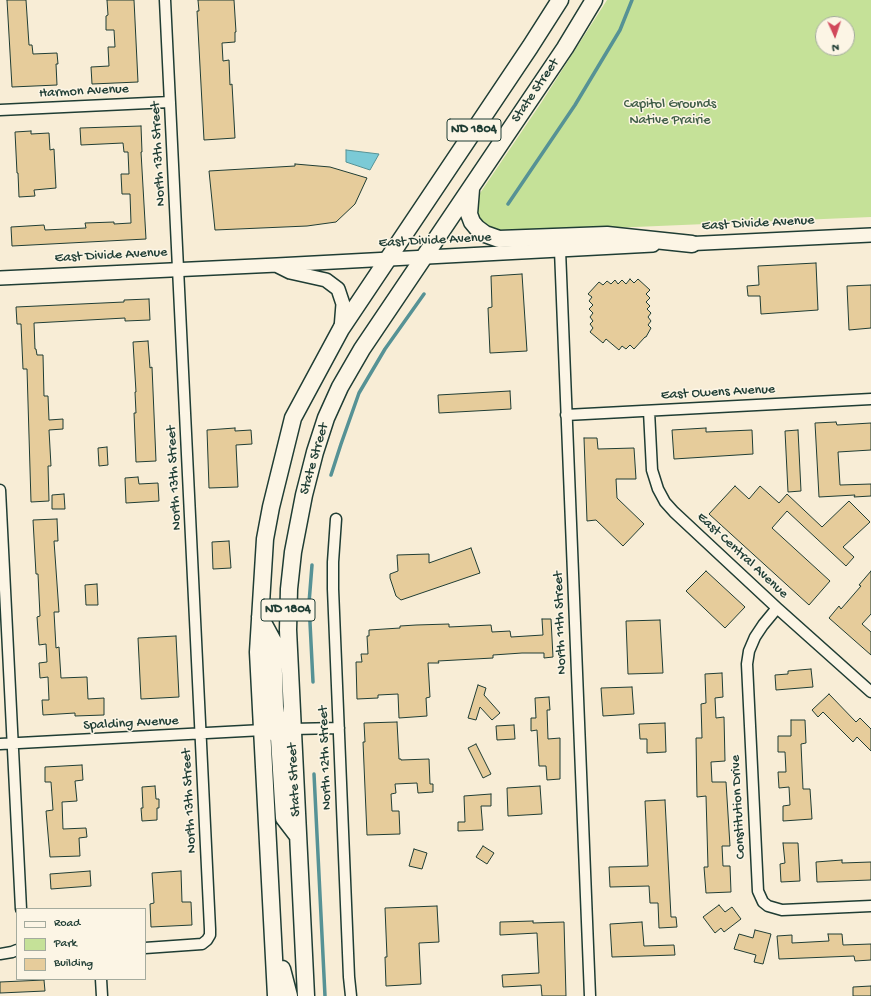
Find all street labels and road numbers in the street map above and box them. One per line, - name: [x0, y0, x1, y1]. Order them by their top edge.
- street label: State Street: [508, 56, 564, 126]
- street label: Harmon Avenue: [39, 81, 129, 103]
- street label: North 13th Street: [148, 101, 170, 207]
- road number: ND 1804: [447, 119, 501, 141]
- street label: East Divide Avenue: [701, 213, 815, 235]
- street label: East Divide Avenue: [378, 230, 492, 252]
- street label: East Divide Avenue: [54, 245, 168, 267]
- street label: East Owens Avenue: [660, 382, 776, 404]
- street label: State Street: [297, 421, 333, 497]
- street label: North 13th Street: [164, 425, 186, 531]
- street label: East Central Avenue: [693, 509, 791, 603]
- street label: North 11th Street: [551, 571, 571, 675]
- road number: ND 1804: [261, 599, 315, 621]
- street label: North 12th Street: [316, 706, 336, 810]
- street label: Spalding Avenue: [83, 713, 179, 735]
- street label: State Street: [285, 743, 305, 817]
- street label: North 13th Street: [179, 748, 201, 854]
- street label: Constitution Drive: [728, 755, 750, 859]

